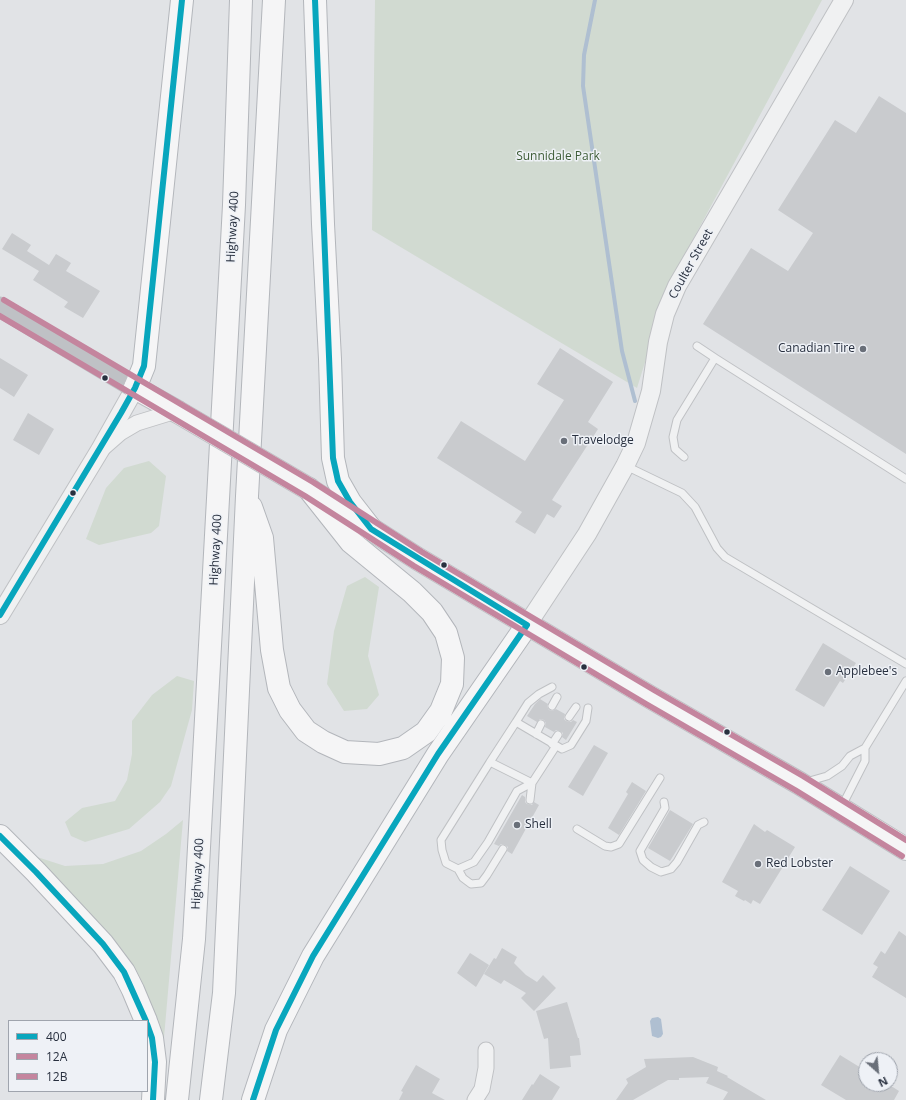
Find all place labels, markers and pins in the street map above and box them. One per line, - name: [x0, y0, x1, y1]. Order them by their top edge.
- place label: Canadian Tire: [778, 342, 855, 356]
- marker: Canadian Tire: [858, 344, 868, 354]
- unlabelled marker: [100, 373, 110, 383]
- place label: Travelodge: [572, 434, 634, 448]
- marker: Travelodge: [559, 436, 569, 446]
- unlabelled marker: [68, 488, 78, 498]
- unlabelled marker: [439, 560, 449, 570]
- unlabelled marker: [579, 662, 589, 672]
- place label: Applebee's: [836, 665, 897, 679]
- marker: Applebee's: [823, 667, 833, 677]
- unlabelled marker: [722, 727, 732, 737]
- place label: Shell: [525, 818, 552, 832]
- marker: Shell: [512, 820, 522, 830]
- place label: Red Lobster: [766, 857, 833, 871]
- marker: Red Lobster: [753, 859, 763, 869]

